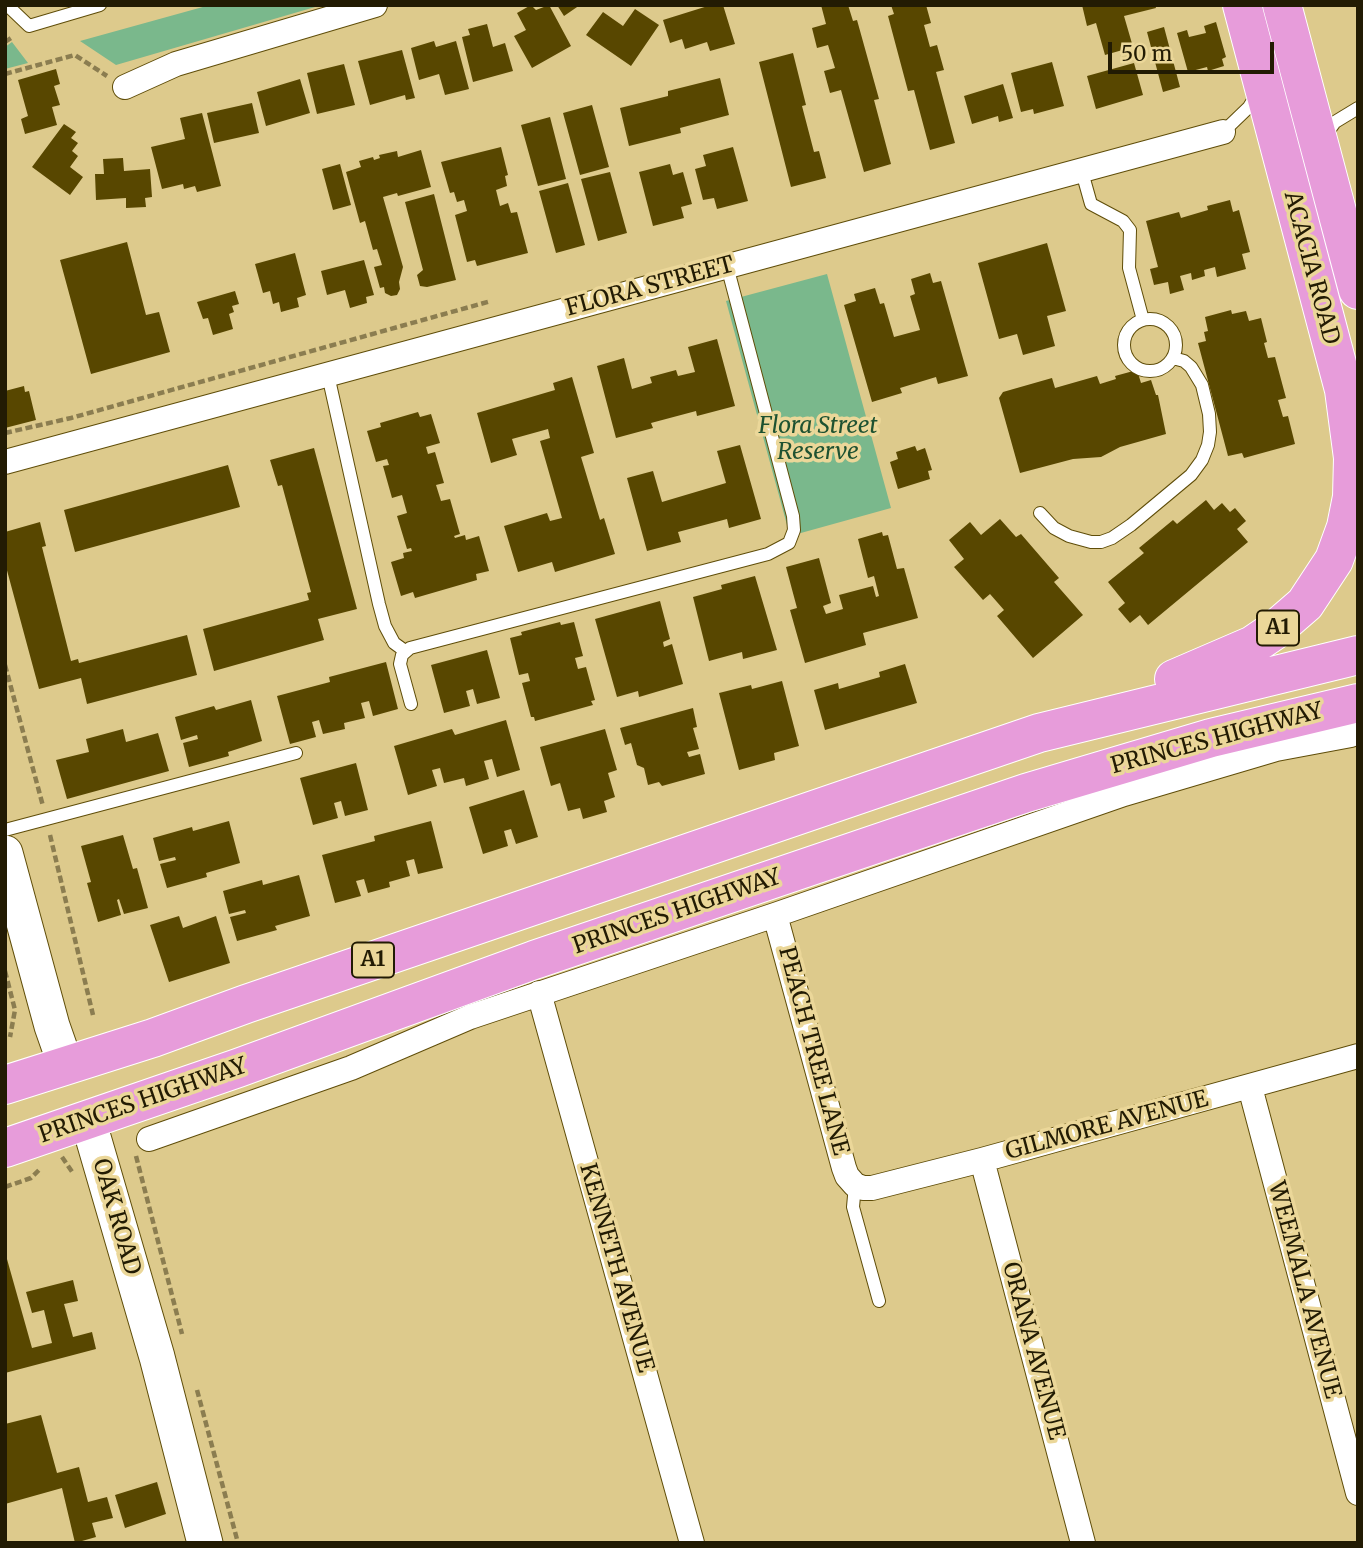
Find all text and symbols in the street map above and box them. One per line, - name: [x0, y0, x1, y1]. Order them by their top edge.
- scale bar: [1111, 28, 1277, 72]
- text: 50 m: [1121, 40, 1172, 67]
- street label: ACACIA ROAD: [1277, 188, 1345, 348]
- street label: FLORA STREET: [563, 251, 737, 323]
- park label: Flora Street Reserve: [759, 412, 877, 466]
- road number: A1: [1257, 610, 1299, 646]
- street label: PRINCES HIGHWAY: [1108, 697, 1326, 781]
- street label: PRINCES HIGHWAY: [569, 863, 785, 961]
- road number: A1: [352, 942, 394, 978]
- street label: PEACH TREE LANE: [772, 944, 854, 1158]
- street label: PRINCES HIGHWAY: [35, 1052, 251, 1150]
- street label: GILMORE AVENUE: [1003, 1086, 1211, 1166]
- street label: OAK ROAD: [86, 1156, 146, 1278]
- street label: KENNETH AVENUE: [573, 1160, 659, 1376]
- street label: WEEMALA AVENUE: [1262, 1179, 1346, 1401]
- street label: ORANA AVENUE: [996, 1259, 1070, 1443]

